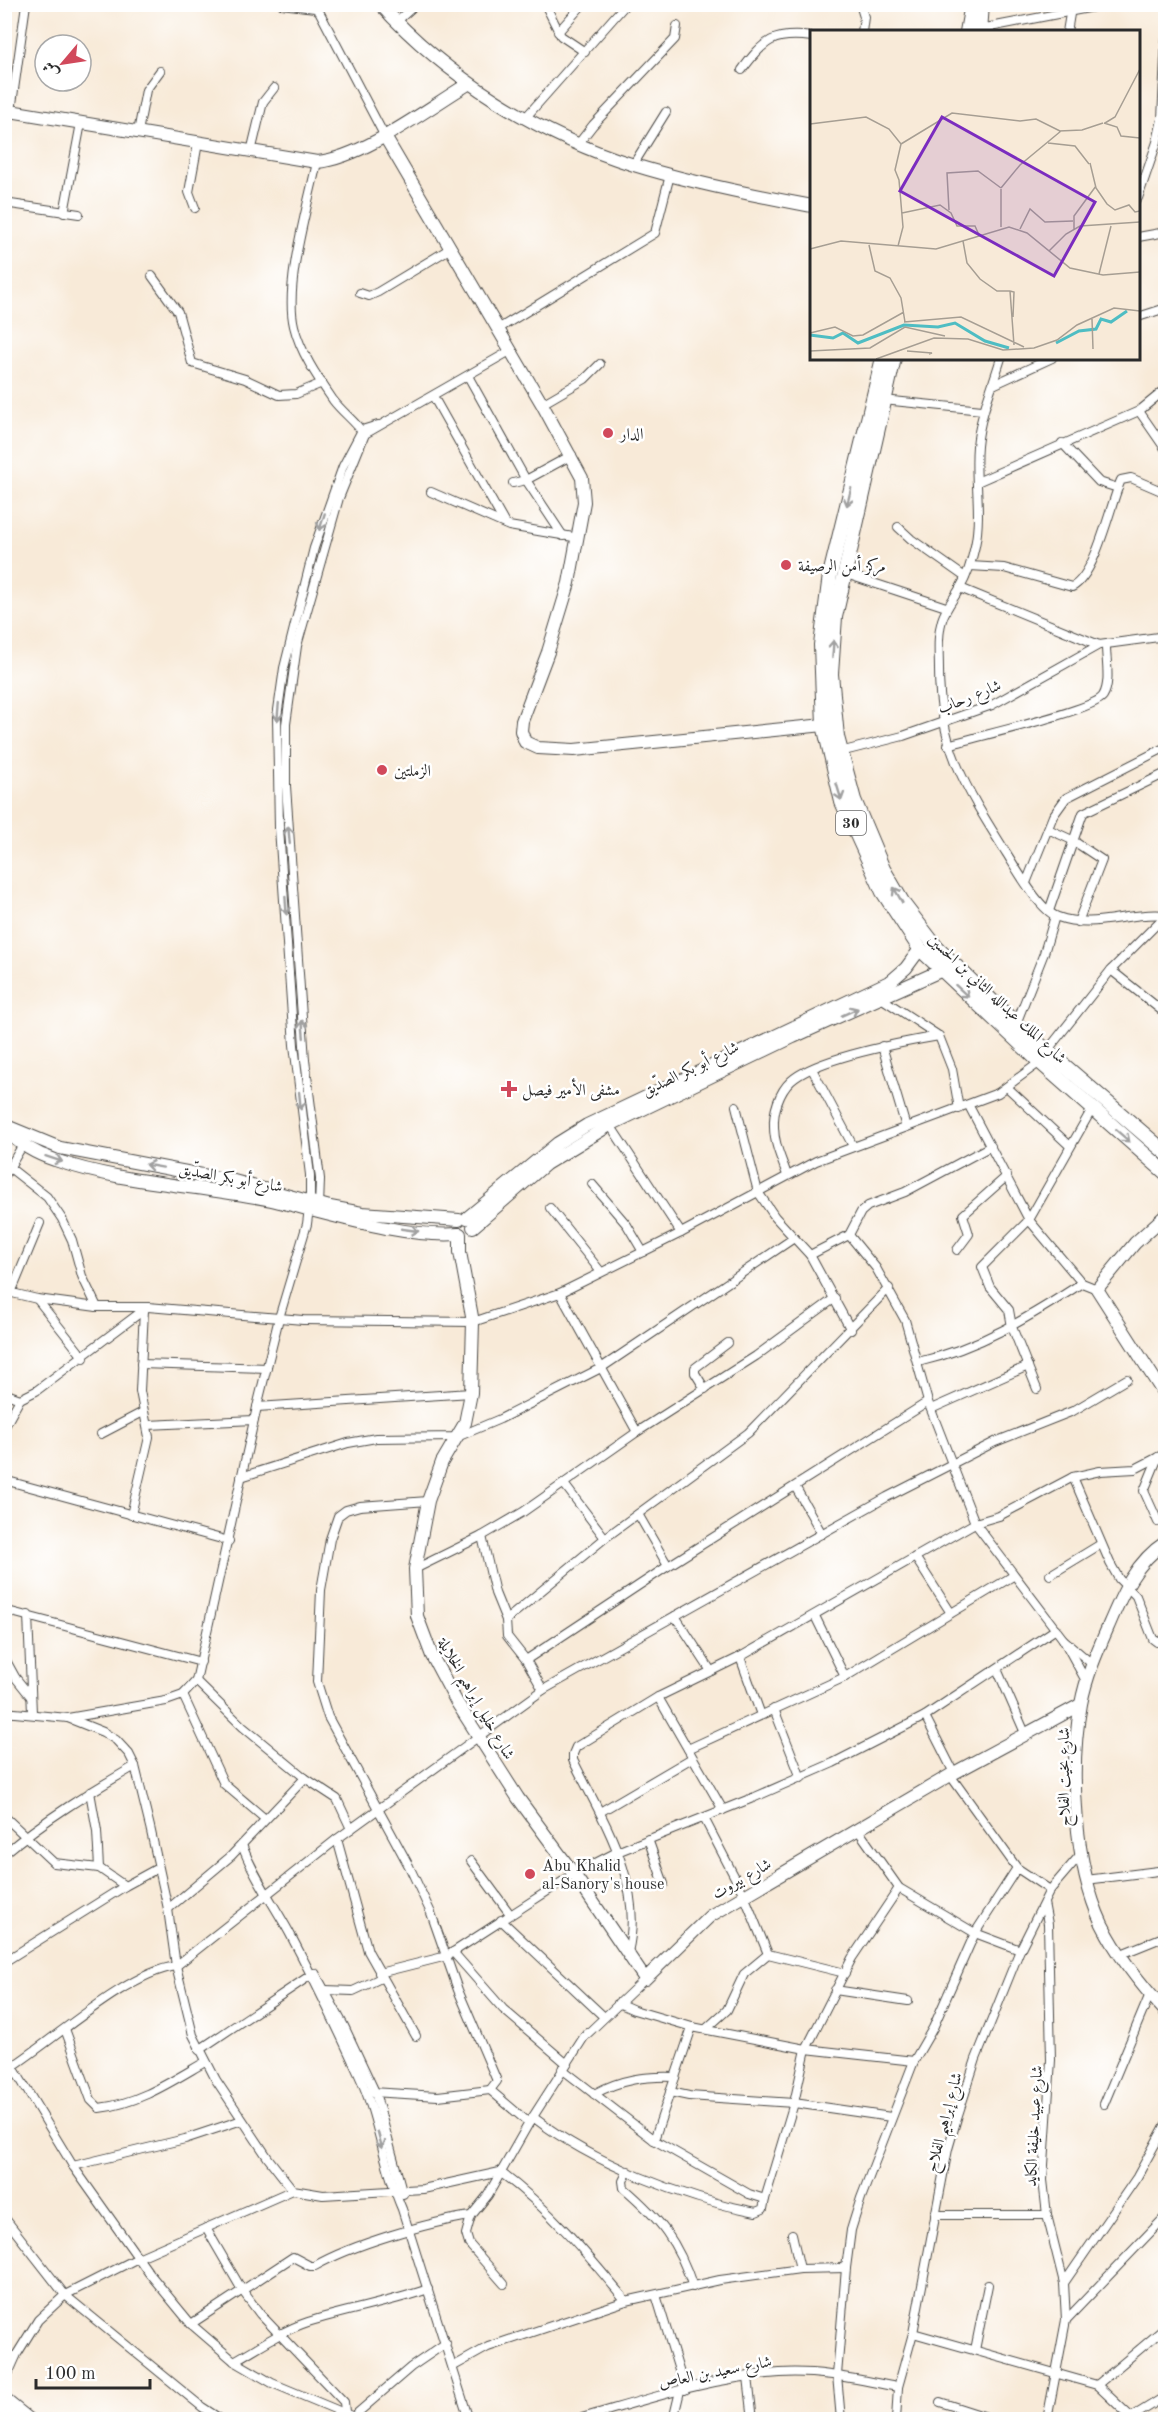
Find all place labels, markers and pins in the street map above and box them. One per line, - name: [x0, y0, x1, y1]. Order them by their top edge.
- marker: الدار: [601, 426, 615, 440]
- place label: الدار: [618, 427, 643, 443]
- place label: مركز أمن الرصيفة: [798, 554, 886, 577]
- marker: مركز أمن الرصيفة: [779, 558, 793, 572]
- marker: الزملتين: [375, 763, 389, 777]
- place label: الزملتين: [394, 763, 431, 780]
- place label: مشفى الأمير فيصل: [522, 1078, 620, 1101]
- marker: مشفى الأمير فيصل: [500, 1080, 518, 1098]
- place label: Abu Khalid al-Sanory's house: [542, 1859, 664, 1893]
- marker: Abu Khalid al-Sanory's house: [523, 1867, 537, 1881]

